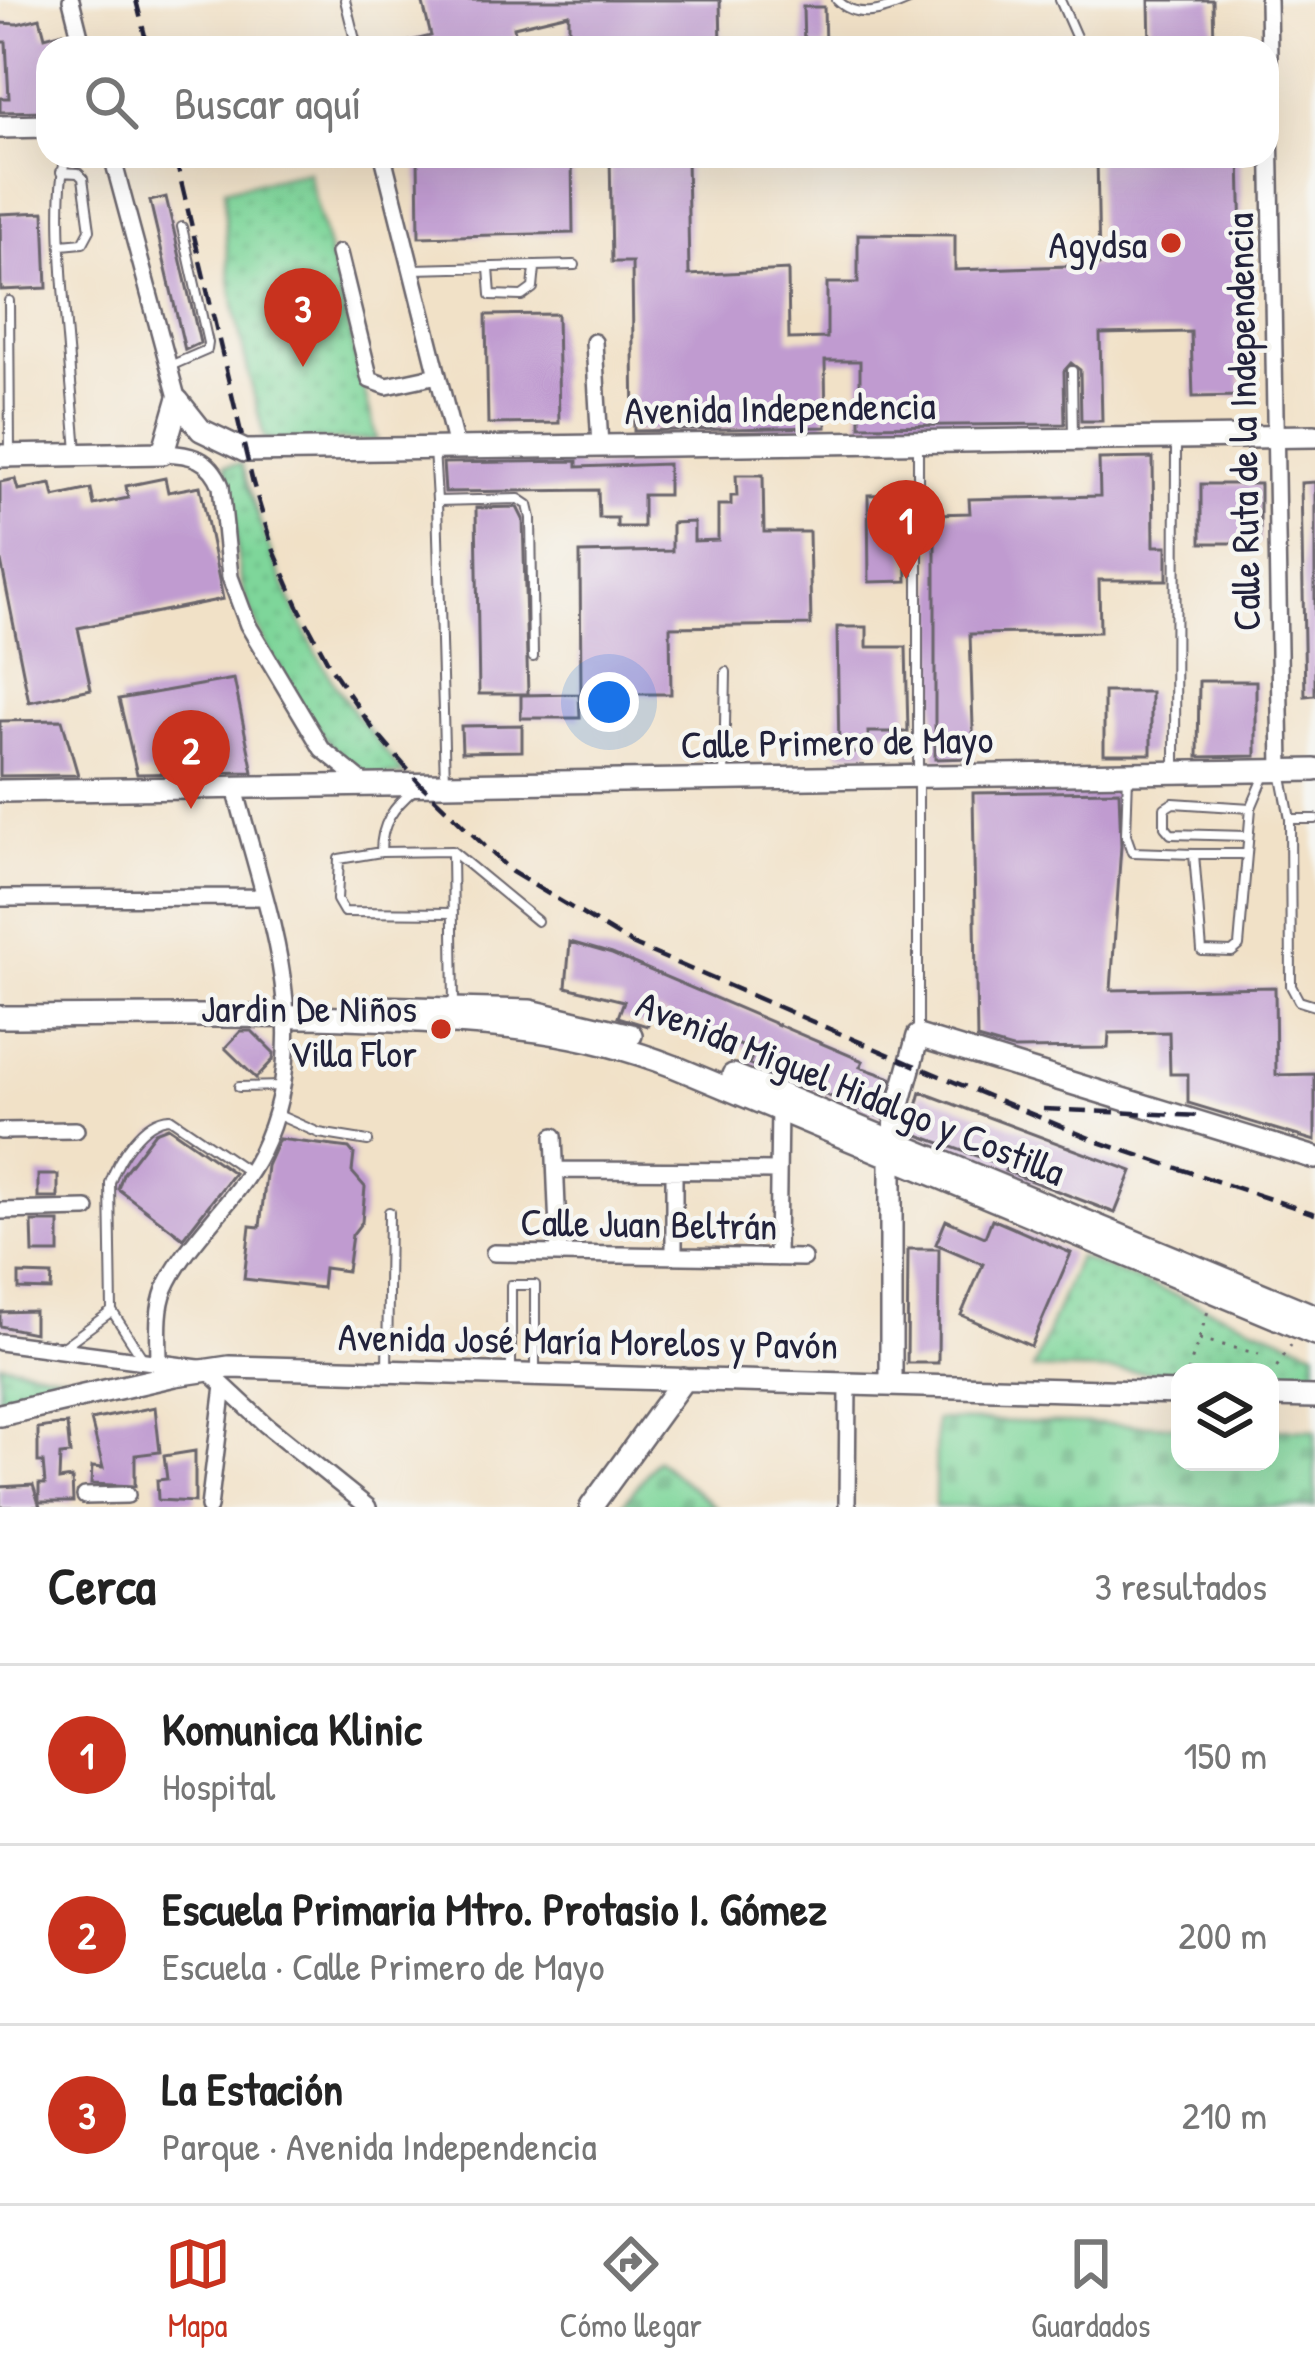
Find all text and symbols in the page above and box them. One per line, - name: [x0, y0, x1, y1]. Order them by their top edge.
- search box: [36, 36, 1279, 168]
- icon: search: [78, 69, 144, 135]
- text: Buscar aquí: [174, 72, 361, 133]
- street label: Calle Ruta de la Independencia: [1212, 212, 1272, 632]
- place label: Agydsa: [1049, 217, 1147, 270]
- marker: Agydsa: [1158, 230, 1184, 256]
- pin: 3: [264, 268, 342, 367]
- street label: Avenida Independencia: [624, 378, 936, 436]
- pin: 1: [867, 480, 945, 579]
- your location: [579, 672, 639, 732]
- pin: 2: [152, 710, 230, 809]
- street label: Calle Primero de Mayo: [680, 712, 994, 770]
- street label: Avenida Miguel Hidalgo y Costilla: [629, 977, 1073, 1197]
- place label: Jardin De Niños Villa Flor: [201, 981, 417, 1079]
- marker: Jardin De Niños Villa Flor: [428, 1016, 454, 1042]
- street label: Calle Juan Beltrán: [520, 1194, 778, 1252]
- street label: Avenida José María Morelos y Pavón: [338, 1309, 838, 1371]
- map controls: [1171, 1363, 1279, 1471]
- button: layers: [1171, 1363, 1279, 1471]
- text: Cerca: [48, 1551, 156, 1620]
- text: 3 resultados: [1094, 1559, 1267, 1612]
- text: Komunica Klinic: [162, 1698, 422, 1759]
- text: 1: [80, 1728, 94, 1781]
- text: 150 m: [1183, 1728, 1267, 1781]
- text: Hospital: [162, 1759, 276, 1812]
- text: Escuela Primaria Mtro. Protasio I. Gómez: [162, 1878, 827, 1939]
- text: 2: [78, 1908, 96, 1961]
- text: 200 m: [1178, 1908, 1267, 1961]
- text: Escuela · Calle Primero de Mayo: [162, 1939, 605, 1992]
- text: La Estación: [162, 2058, 343, 2119]
- text: 3: [78, 2088, 96, 2141]
- text: 210 m: [1182, 2088, 1267, 2141]
- text: Parque · Avenida Independencia: [162, 2119, 597, 2172]
- tab: Mapa: [165, 2231, 231, 2347]
- tab: Cómo llegar: [560, 2231, 702, 2347]
- tab: Guardados: [1031, 2231, 1150, 2347]

